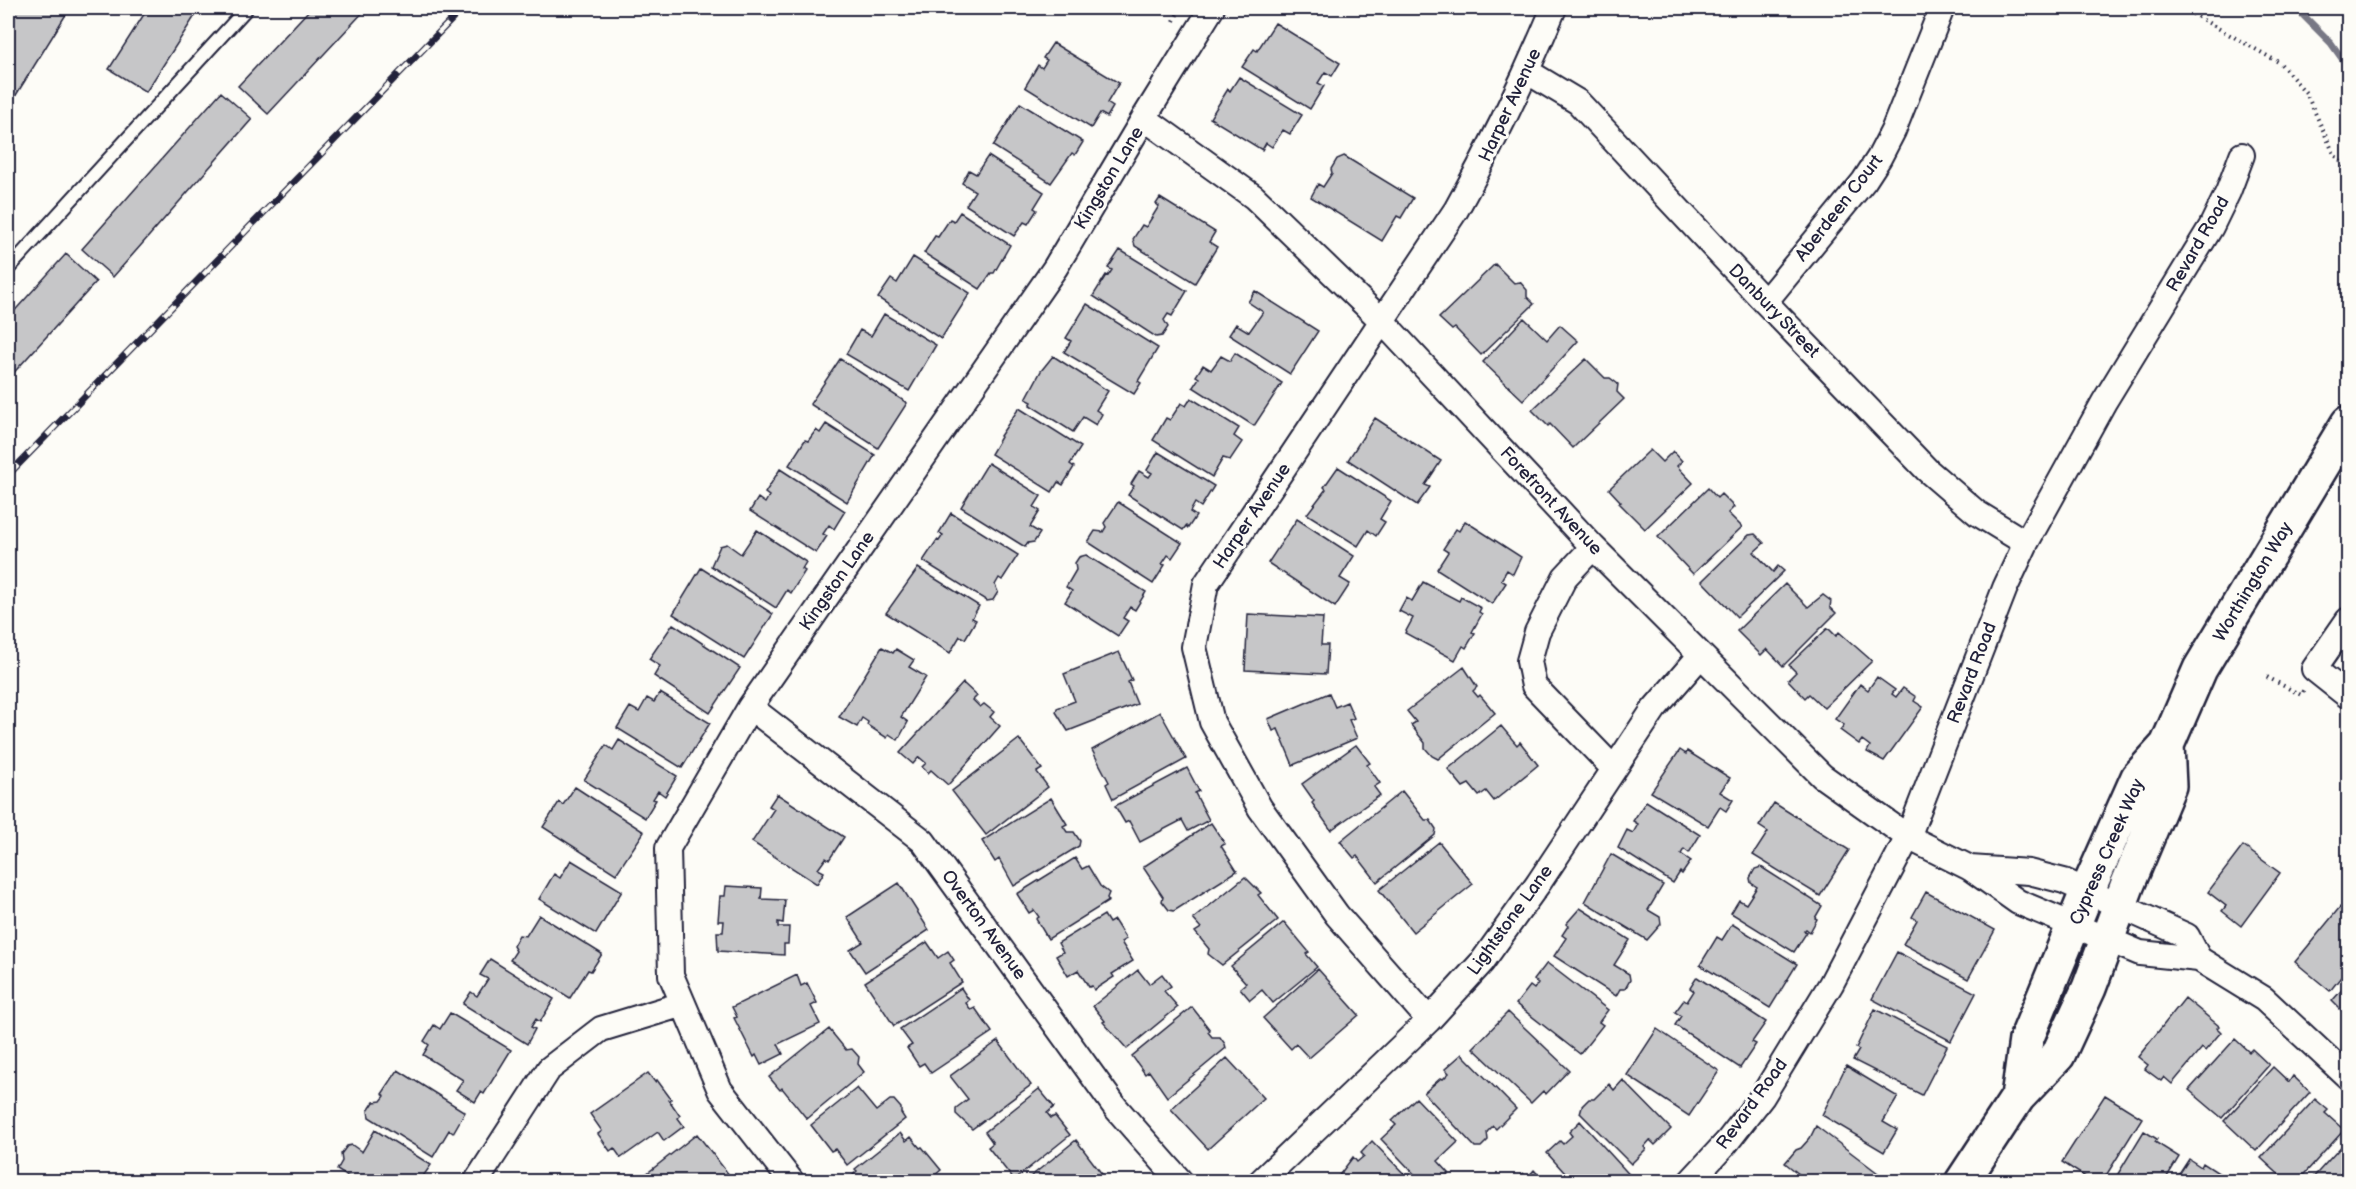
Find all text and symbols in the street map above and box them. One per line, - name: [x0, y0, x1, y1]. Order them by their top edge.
- street label: Harper Avenue: [1475, 45, 1546, 165]
- street label: Kingston Lane: [1070, 122, 1148, 233]
- street label: Aberdeen Court: [1791, 150, 1887, 266]
- street label: Revard Road: [2162, 192, 2234, 296]
- street label: Danbury Street: [1724, 260, 1824, 362]
- street label: Forefront Avenue: [1496, 443, 1607, 560]
- street label: Harper Avenue: [1209, 459, 1295, 573]
- street label: Worthington Way: [2209, 518, 2297, 646]
- street label: Kingston Lane: [795, 527, 879, 635]
- street label: Revard Road: [1943, 619, 2001, 727]
- street label: Cypress Creek Way: [2065, 775, 2149, 928]
- street label: Lightstone Lane: [1463, 861, 1557, 979]
- street label: Overton Avenue: [937, 866, 1031, 984]
- street label: Revard Road: [1712, 1055, 1792, 1153]

